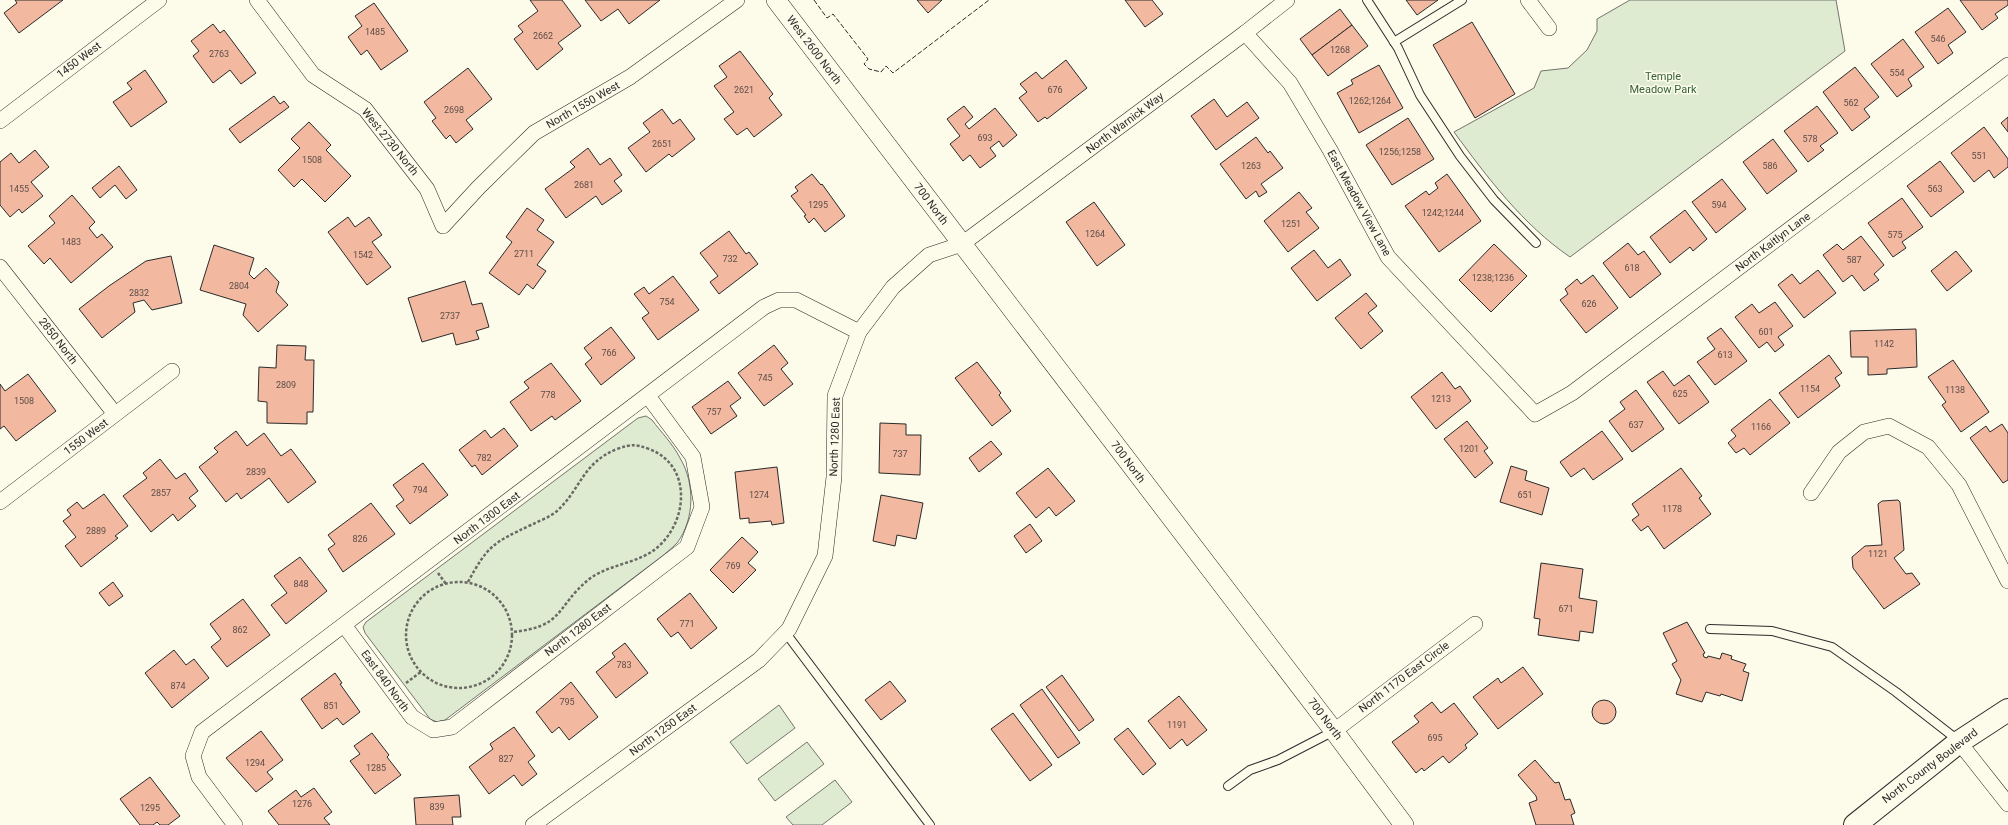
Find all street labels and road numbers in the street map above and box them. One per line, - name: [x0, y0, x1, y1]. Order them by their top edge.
- street label: West 2600 North: [784, 13, 844, 87]
- street label: 1450 West: [54, 39, 104, 81]
- street label: North 1550 West: [544, 79, 622, 131]
- street label: North Warnick Way: [1084, 89, 1167, 156]
- street label: West 2730 North: [359, 106, 421, 178]
- street label: East Meadow View Lane: [1324, 148, 1394, 259]
- street label: 700 North: [911, 180, 951, 228]
- street label: North Kaitlyn Lane: [1733, 210, 1813, 274]
- street label: 2850 North: [36, 315, 80, 367]
- street label: North 1280 East: [827, 397, 843, 477]
- street label: 1550 West: [61, 416, 111, 458]
- street label: 700 North: [1108, 438, 1148, 486]
- street label: North 1300 East: [451, 489, 523, 547]
- street label: North 1280 East: [542, 601, 614, 659]
- street label: North 1170 East Circle: [1356, 639, 1452, 715]
- street label: East 840 North: [358, 648, 412, 714]
- street label: 700 North: [1305, 695, 1345, 743]
- street label: North 1250 East: [627, 701, 699, 759]
- street label: North County Boulevard: [1880, 726, 1980, 806]

